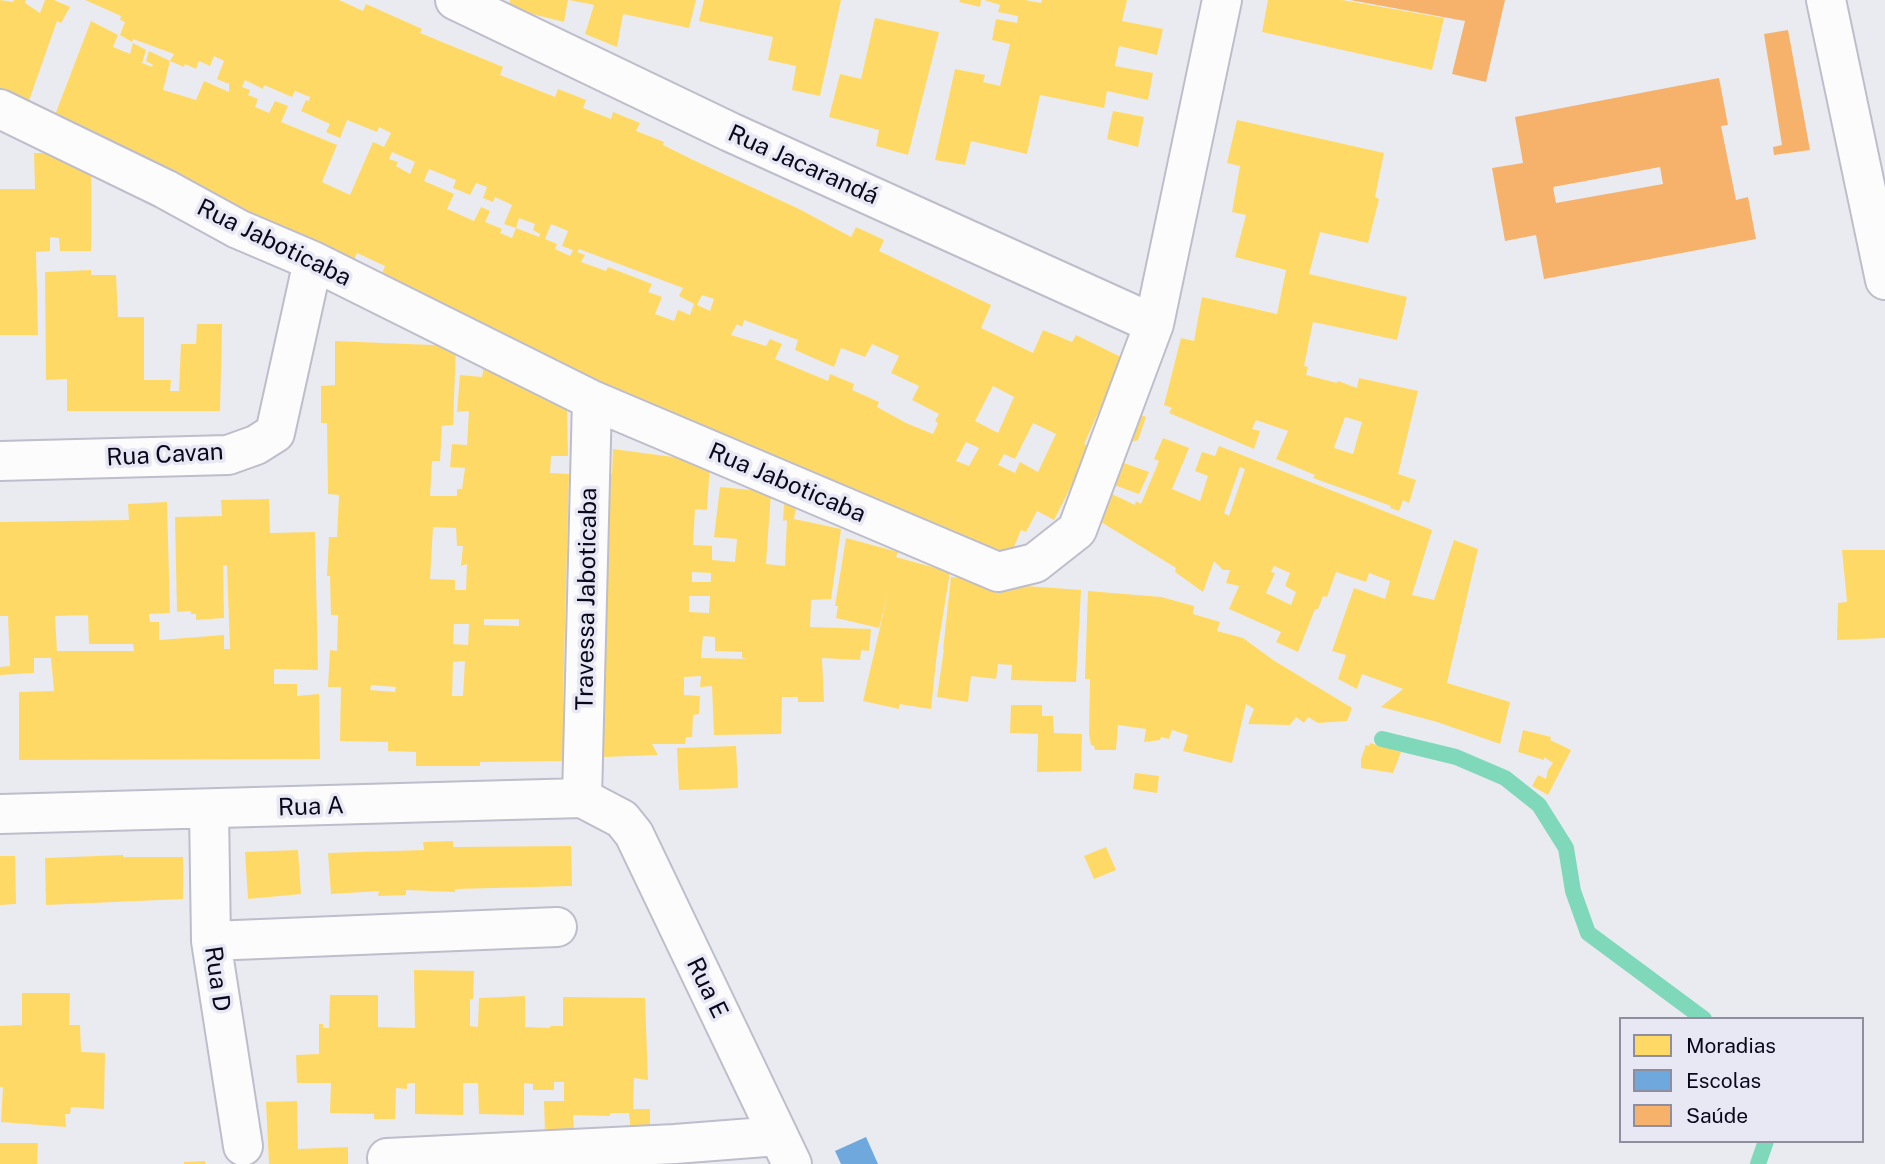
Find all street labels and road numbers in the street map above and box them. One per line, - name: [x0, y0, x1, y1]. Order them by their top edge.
- street label: Rua Jacarandá: [723, 119, 883, 211]
- street label: Rua Jaboticaba: [192, 193, 356, 293]
- street label: Rua Jaboticaba: [704, 437, 870, 529]
- street label: Rua Cavan: [106, 438, 224, 472]
- street label: Travessa Jaboticaba: [571, 487, 603, 711]
- street label: Rua A: [277, 791, 345, 823]
- street label: Rua D: [198, 944, 236, 1014]
- street label: Rua E: [680, 953, 734, 1023]

